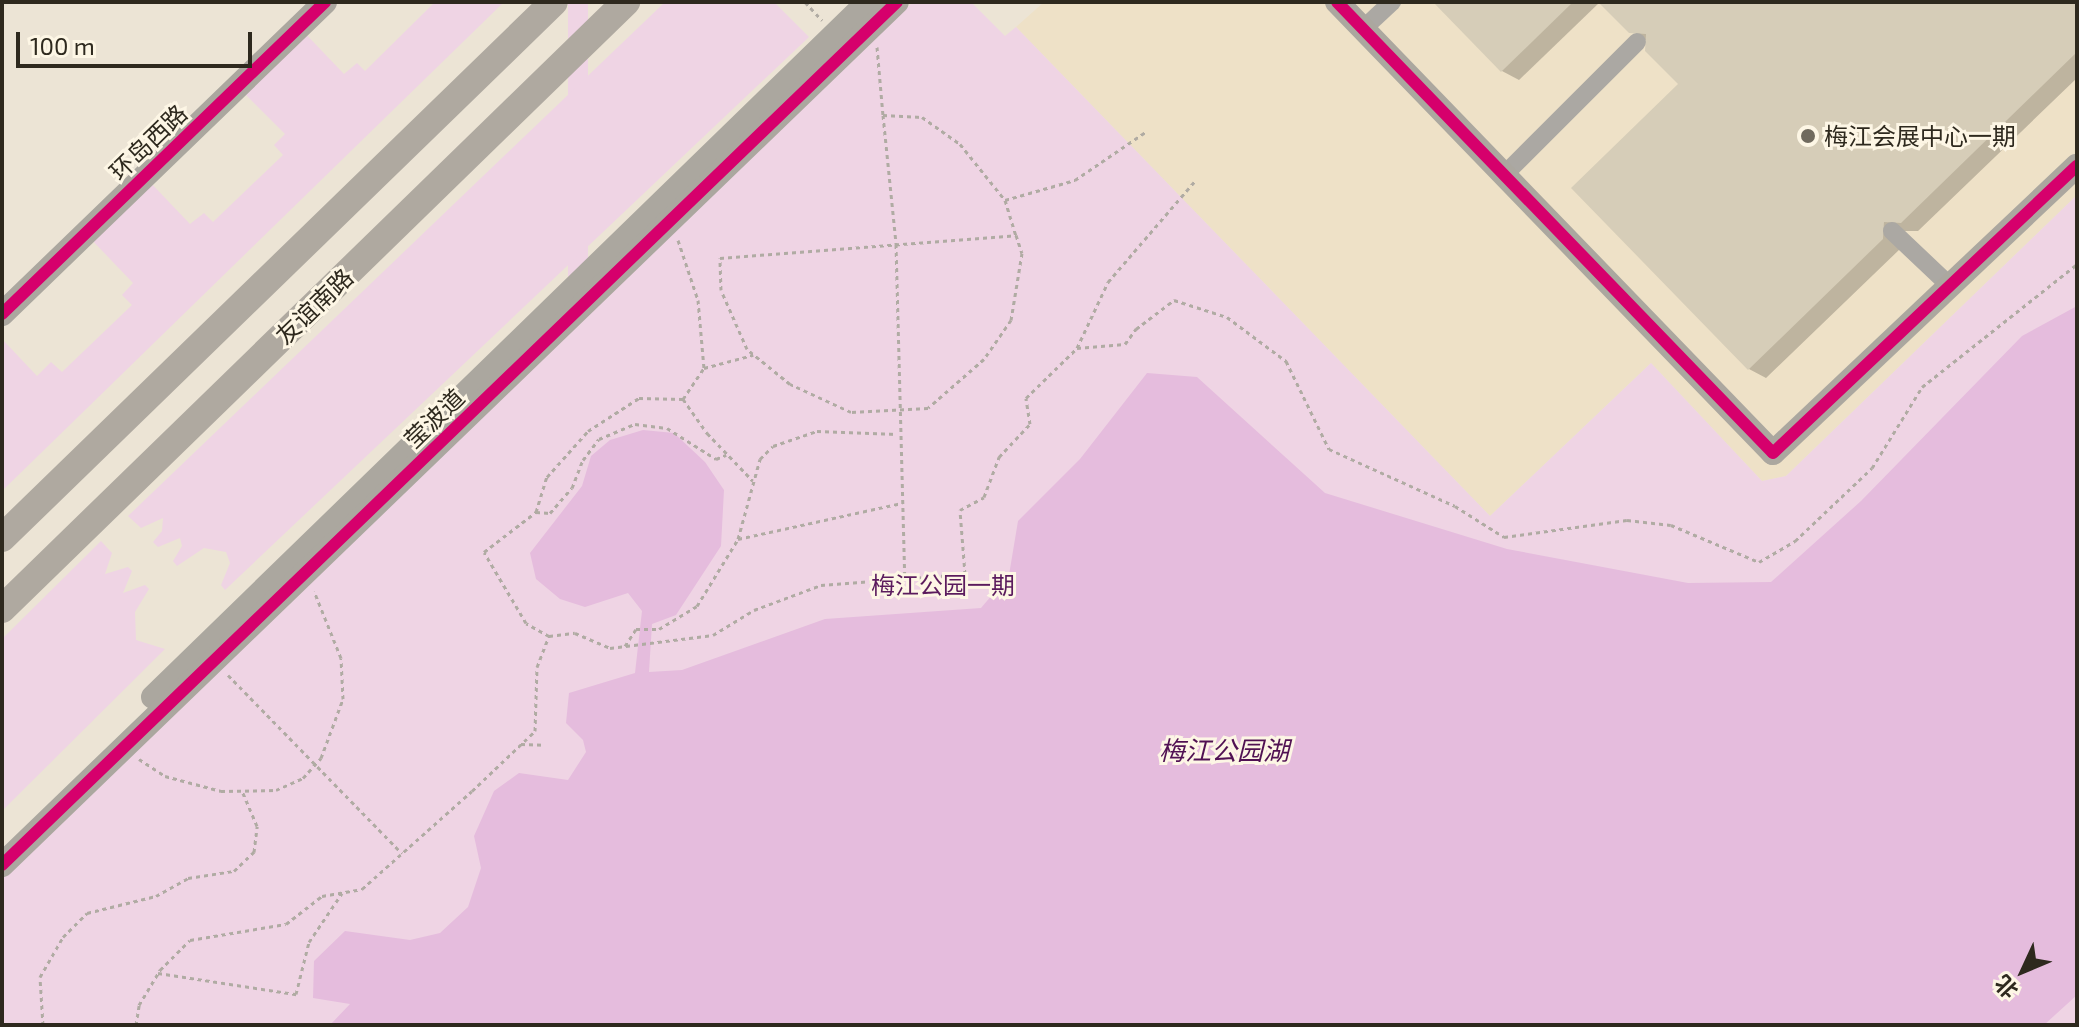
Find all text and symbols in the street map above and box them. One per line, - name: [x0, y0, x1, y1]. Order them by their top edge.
- scale bar: [20, 16, 256, 66]
- text: 100 m: [30, 31, 95, 60]
- street label: 环岛西路: [103, 98, 193, 186]
- place label: 梅江会展中心一期: [1824, 122, 2016, 150]
- marker: 梅江会展中心一期: [1799, 127, 1817, 145]
- street label: 友谊南路: [269, 262, 359, 350]
- street label: 莹波道: [398, 383, 470, 453]
- park label: 梅江公园一期: [871, 571, 1015, 599]
- water label: 梅江公园湖: [1159, 734, 1289, 766]
- north arrow: [1983, 931, 2063, 1011]
- text: 北: [1989, 971, 2023, 1005]

